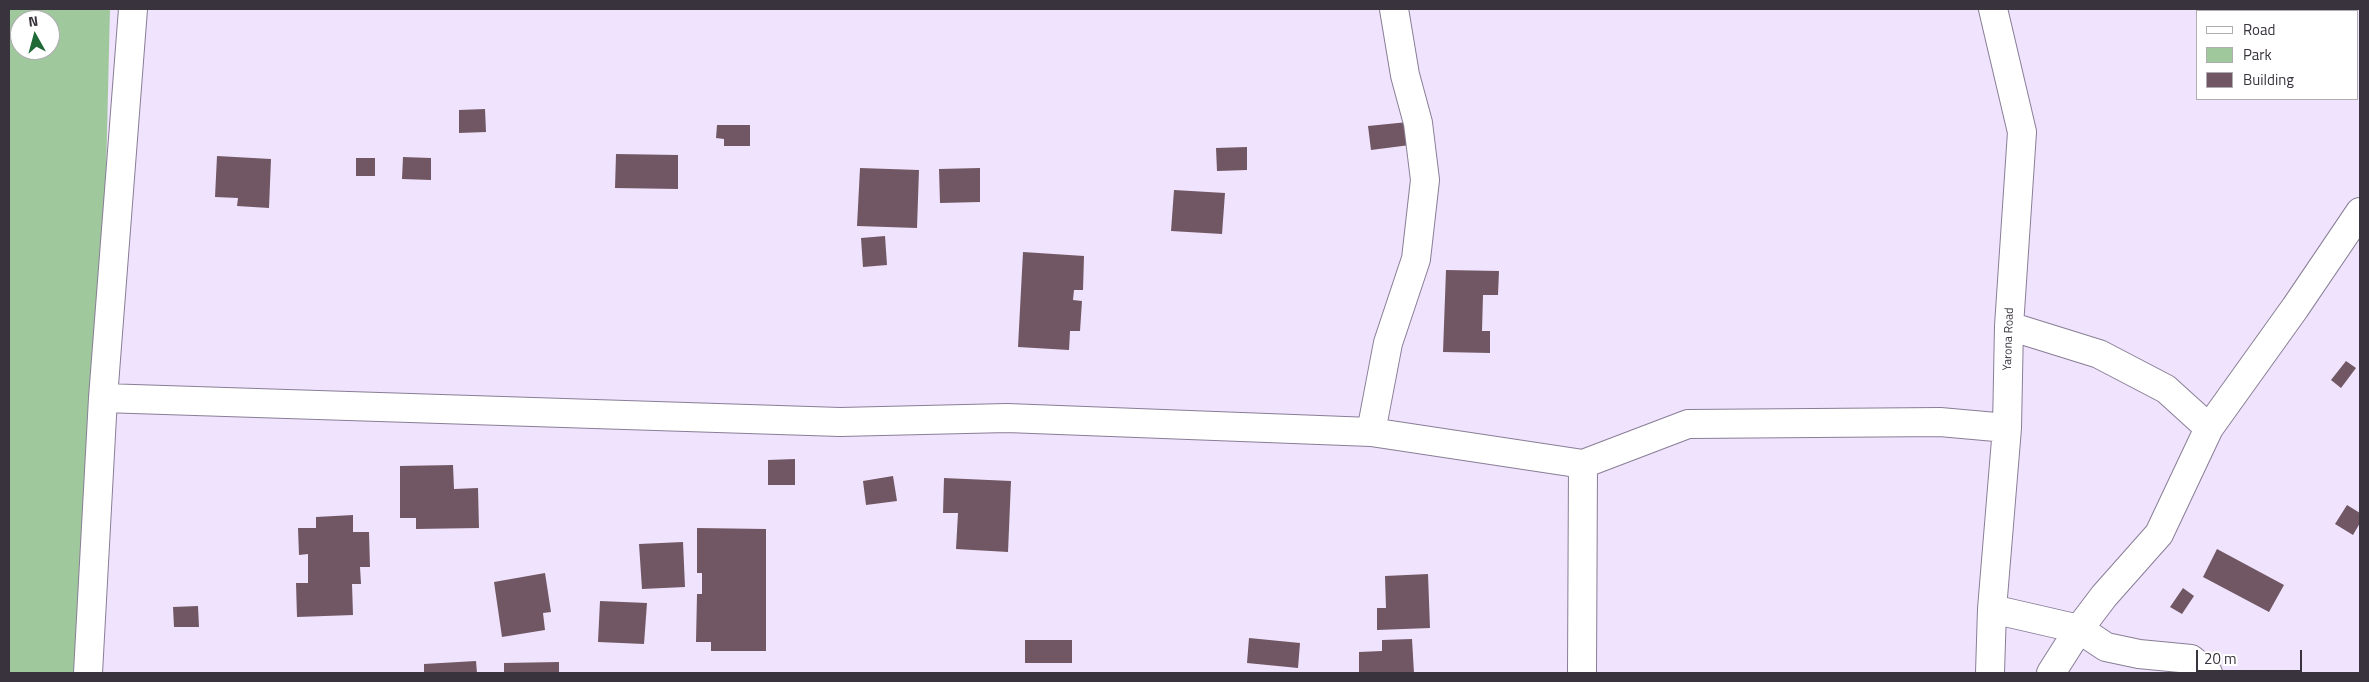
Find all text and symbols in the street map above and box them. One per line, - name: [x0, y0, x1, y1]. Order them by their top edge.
- north arrow: [10, 10, 60, 60]
- text: N: [27, 10, 39, 32]
- legend: [2196, 10, 2359, 100]
- text: Road: [2243, 18, 2275, 41]
- text: Park: [2243, 43, 2272, 66]
- text: Building: [2243, 68, 2294, 91]
- street label: Yarona Road: [2001, 307, 2017, 371]
- scale bar: [2199, 640, 2305, 672]
- text: 20 m: [2204, 647, 2237, 670]

